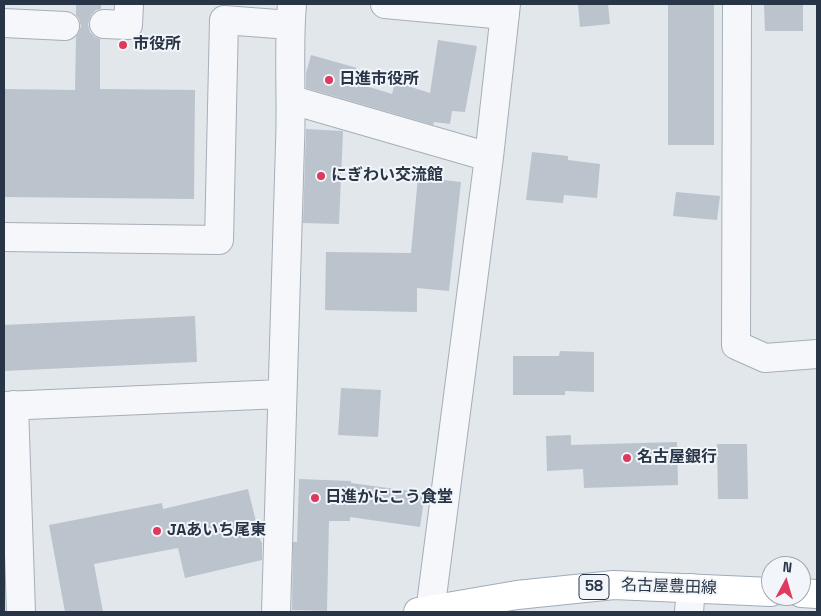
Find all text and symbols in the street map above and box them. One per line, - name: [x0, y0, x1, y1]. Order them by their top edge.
- place label: 市役所: [133, 35, 181, 55]
- marker: 市役所: [117, 39, 129, 51]
- place label: 日進市役所: [339, 70, 419, 90]
- marker: 日進市役所: [323, 74, 335, 86]
- place label: にぎわい交流館: [331, 166, 443, 186]
- marker: にぎわい交流館: [315, 170, 327, 182]
- place label: 名古屋銀行: [637, 448, 717, 468]
- marker: 名古屋銀行: [621, 452, 633, 464]
- place label: 日進かにこう食堂: [325, 488, 453, 508]
- marker: 日進かにこう食堂: [309, 492, 321, 504]
- place label: JAあいち尾東: [167, 521, 266, 541]
- marker: JAあいち尾東: [151, 525, 163, 537]
- north arrow: [761, 556, 811, 606]
- text: N: [782, 558, 793, 577]
- road number: 58: [579, 574, 609, 600]
- street label: 名古屋豊田線: [621, 576, 717, 598]

